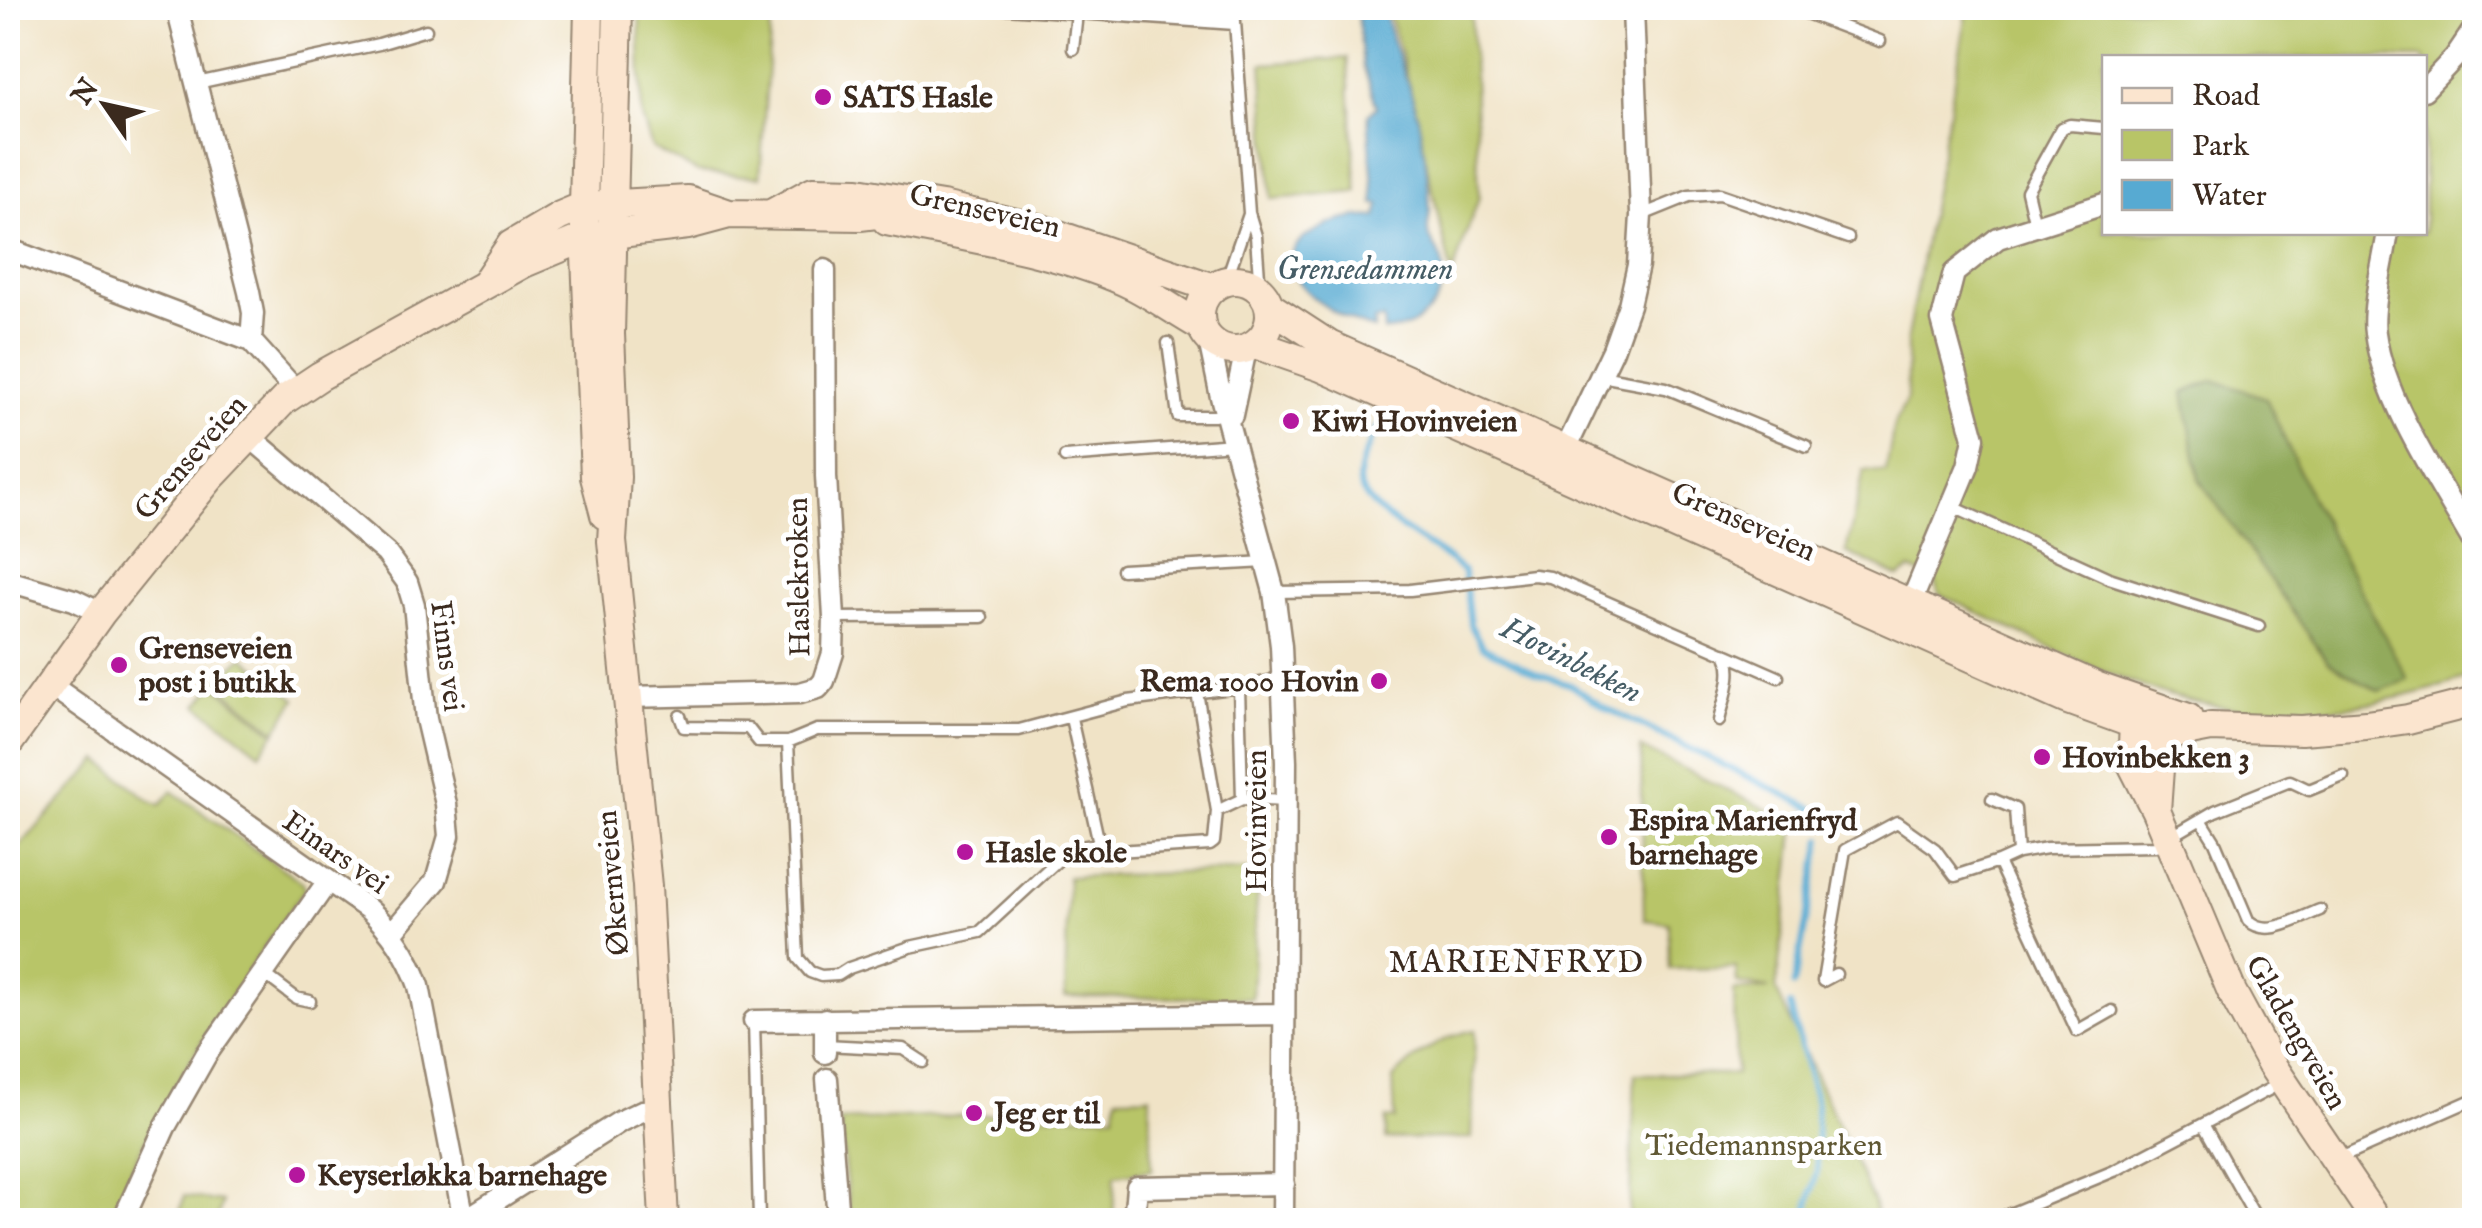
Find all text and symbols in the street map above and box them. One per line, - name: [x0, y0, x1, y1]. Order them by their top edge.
- north arrow: [55, 55, 155, 155]
- legend: [2102, 55, 2427, 235]
- text: N: [65, 73, 108, 113]
- text: Road: [2192, 78, 2261, 116]
- place label: SATS Hasle: [843, 80, 993, 118]
- marker: SATS Hasle: [812, 86, 834, 108]
- text: Park: [2192, 128, 2250, 166]
- street label: Grenseveien: [905, 176, 1064, 248]
- text: Water: [2192, 178, 2267, 216]
- water label: Grensedammen: [1277, 250, 1453, 291]
- street label: Grenseveien: [127, 388, 256, 529]
- place label: Kiwi Hovinveien: [1311, 404, 1518, 442]
- marker: Kiwi Hovinveien: [1280, 410, 1302, 432]
- street label: Grenseveien: [1665, 474, 1821, 571]
- street label: Haslekroken: [780, 497, 820, 657]
- street label: Finns vei: [420, 599, 472, 714]
- water label: Hovinbekken: [1493, 608, 1648, 714]
- place label: Grenseveien post i butikk: [138, 631, 296, 703]
- marker: Grenseveien post i butikk: [108, 654, 130, 676]
- place label: Rema 1000 Hovin: [1140, 664, 1359, 702]
- marker: Rema 1000 Hovin: [1368, 670, 1390, 692]
- place label: Hovinbekken 3: [2062, 740, 2250, 778]
- marker: Hovinbekken 3: [2031, 746, 2053, 768]
- street label: Hovinveien: [1239, 750, 1277, 892]
- street label: Einars vei: [274, 803, 395, 904]
- place label: Espira Marienfryd barnehage: [1628, 803, 1858, 875]
- street label: Økernveien: [589, 809, 639, 957]
- marker: Espira Marienfryd barnehage: [1598, 826, 1620, 848]
- place label: Hasle skole: [985, 835, 1127, 873]
- marker: Hasle skole: [954, 841, 976, 863]
- district label: MARIENFRYD: [1389, 943, 1645, 984]
- street label: Gladengveien: [2236, 949, 2355, 1117]
- place label: Jeg er til: [990, 1096, 1101, 1134]
- marker: Jeg er til: [963, 1102, 985, 1124]
- park label: Tiedemannsparken: [1645, 1128, 1883, 1166]
- place label: Keyserløkka barnehage: [317, 1158, 607, 1196]
- marker: Keyserløkka barnehage: [286, 1164, 308, 1186]

